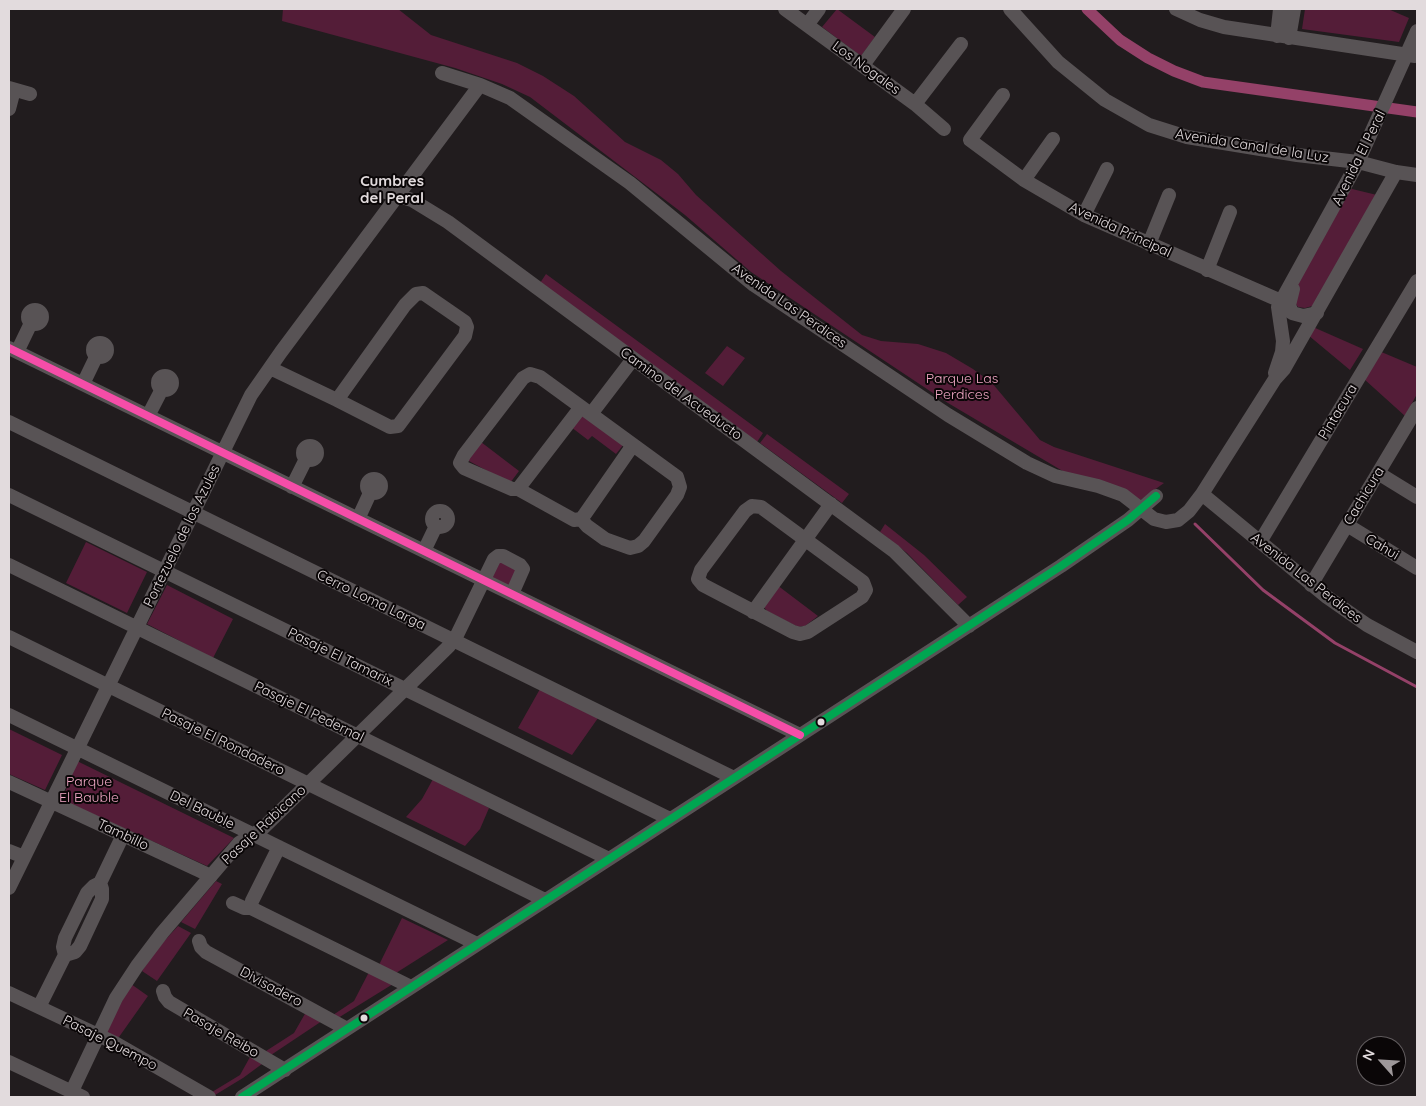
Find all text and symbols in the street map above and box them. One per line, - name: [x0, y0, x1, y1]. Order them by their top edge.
- street label: Los Nogales: [829, 38, 903, 98]
- street label: Avenida El Peral: [1329, 108, 1389, 208]
- street label: Avenida Canal de la Luz: [1174, 126, 1330, 166]
- district label: Cumbres del Peral: [360, 172, 424, 207]
- street label: Avenida Principal: [1066, 199, 1174, 261]
- street label: Avenida Las Perdices: [728, 260, 850, 352]
- street label: Camino del Acueducto: [617, 344, 745, 444]
- park label: Parque Las Perdices: [926, 371, 998, 404]
- street label: Pintacura: [1315, 381, 1361, 443]
- street label: Portezuelo de los Azules: [140, 462, 224, 610]
- street label: Cachicura: [1340, 464, 1388, 528]
- street label: Avenida Las Perdices: [1247, 529, 1365, 627]
- street label: Cahui: [1362, 530, 1402, 564]
- street label: Cerro Loma Larga: [314, 566, 428, 634]
- street label: Pasaje El Tamarix: [285, 624, 395, 690]
- street label: Pasaje El Pedernal: [251, 678, 367, 746]
- street label: Pasaje El Rondadero: [159, 705, 287, 779]
- unlabelled marker: [816, 717, 826, 727]
- park label: Parque El Bauble: [59, 774, 119, 806]
- street label: Pasaje Rabicano: [218, 782, 310, 868]
- street label: Del Bauble: [167, 787, 237, 833]
- street label: Tambillo: [95, 816, 151, 854]
- street label: Divisadero: [237, 963, 305, 1011]
- street label: Pasaje Reibo: [180, 1005, 262, 1061]
- street label: Pasaje Quempo: [60, 1012, 160, 1074]
- unlabelled marker: [359, 1013, 369, 1023]
- north arrow: [1356, 1036, 1406, 1086]
- text: N: [1358, 1046, 1379, 1063]

